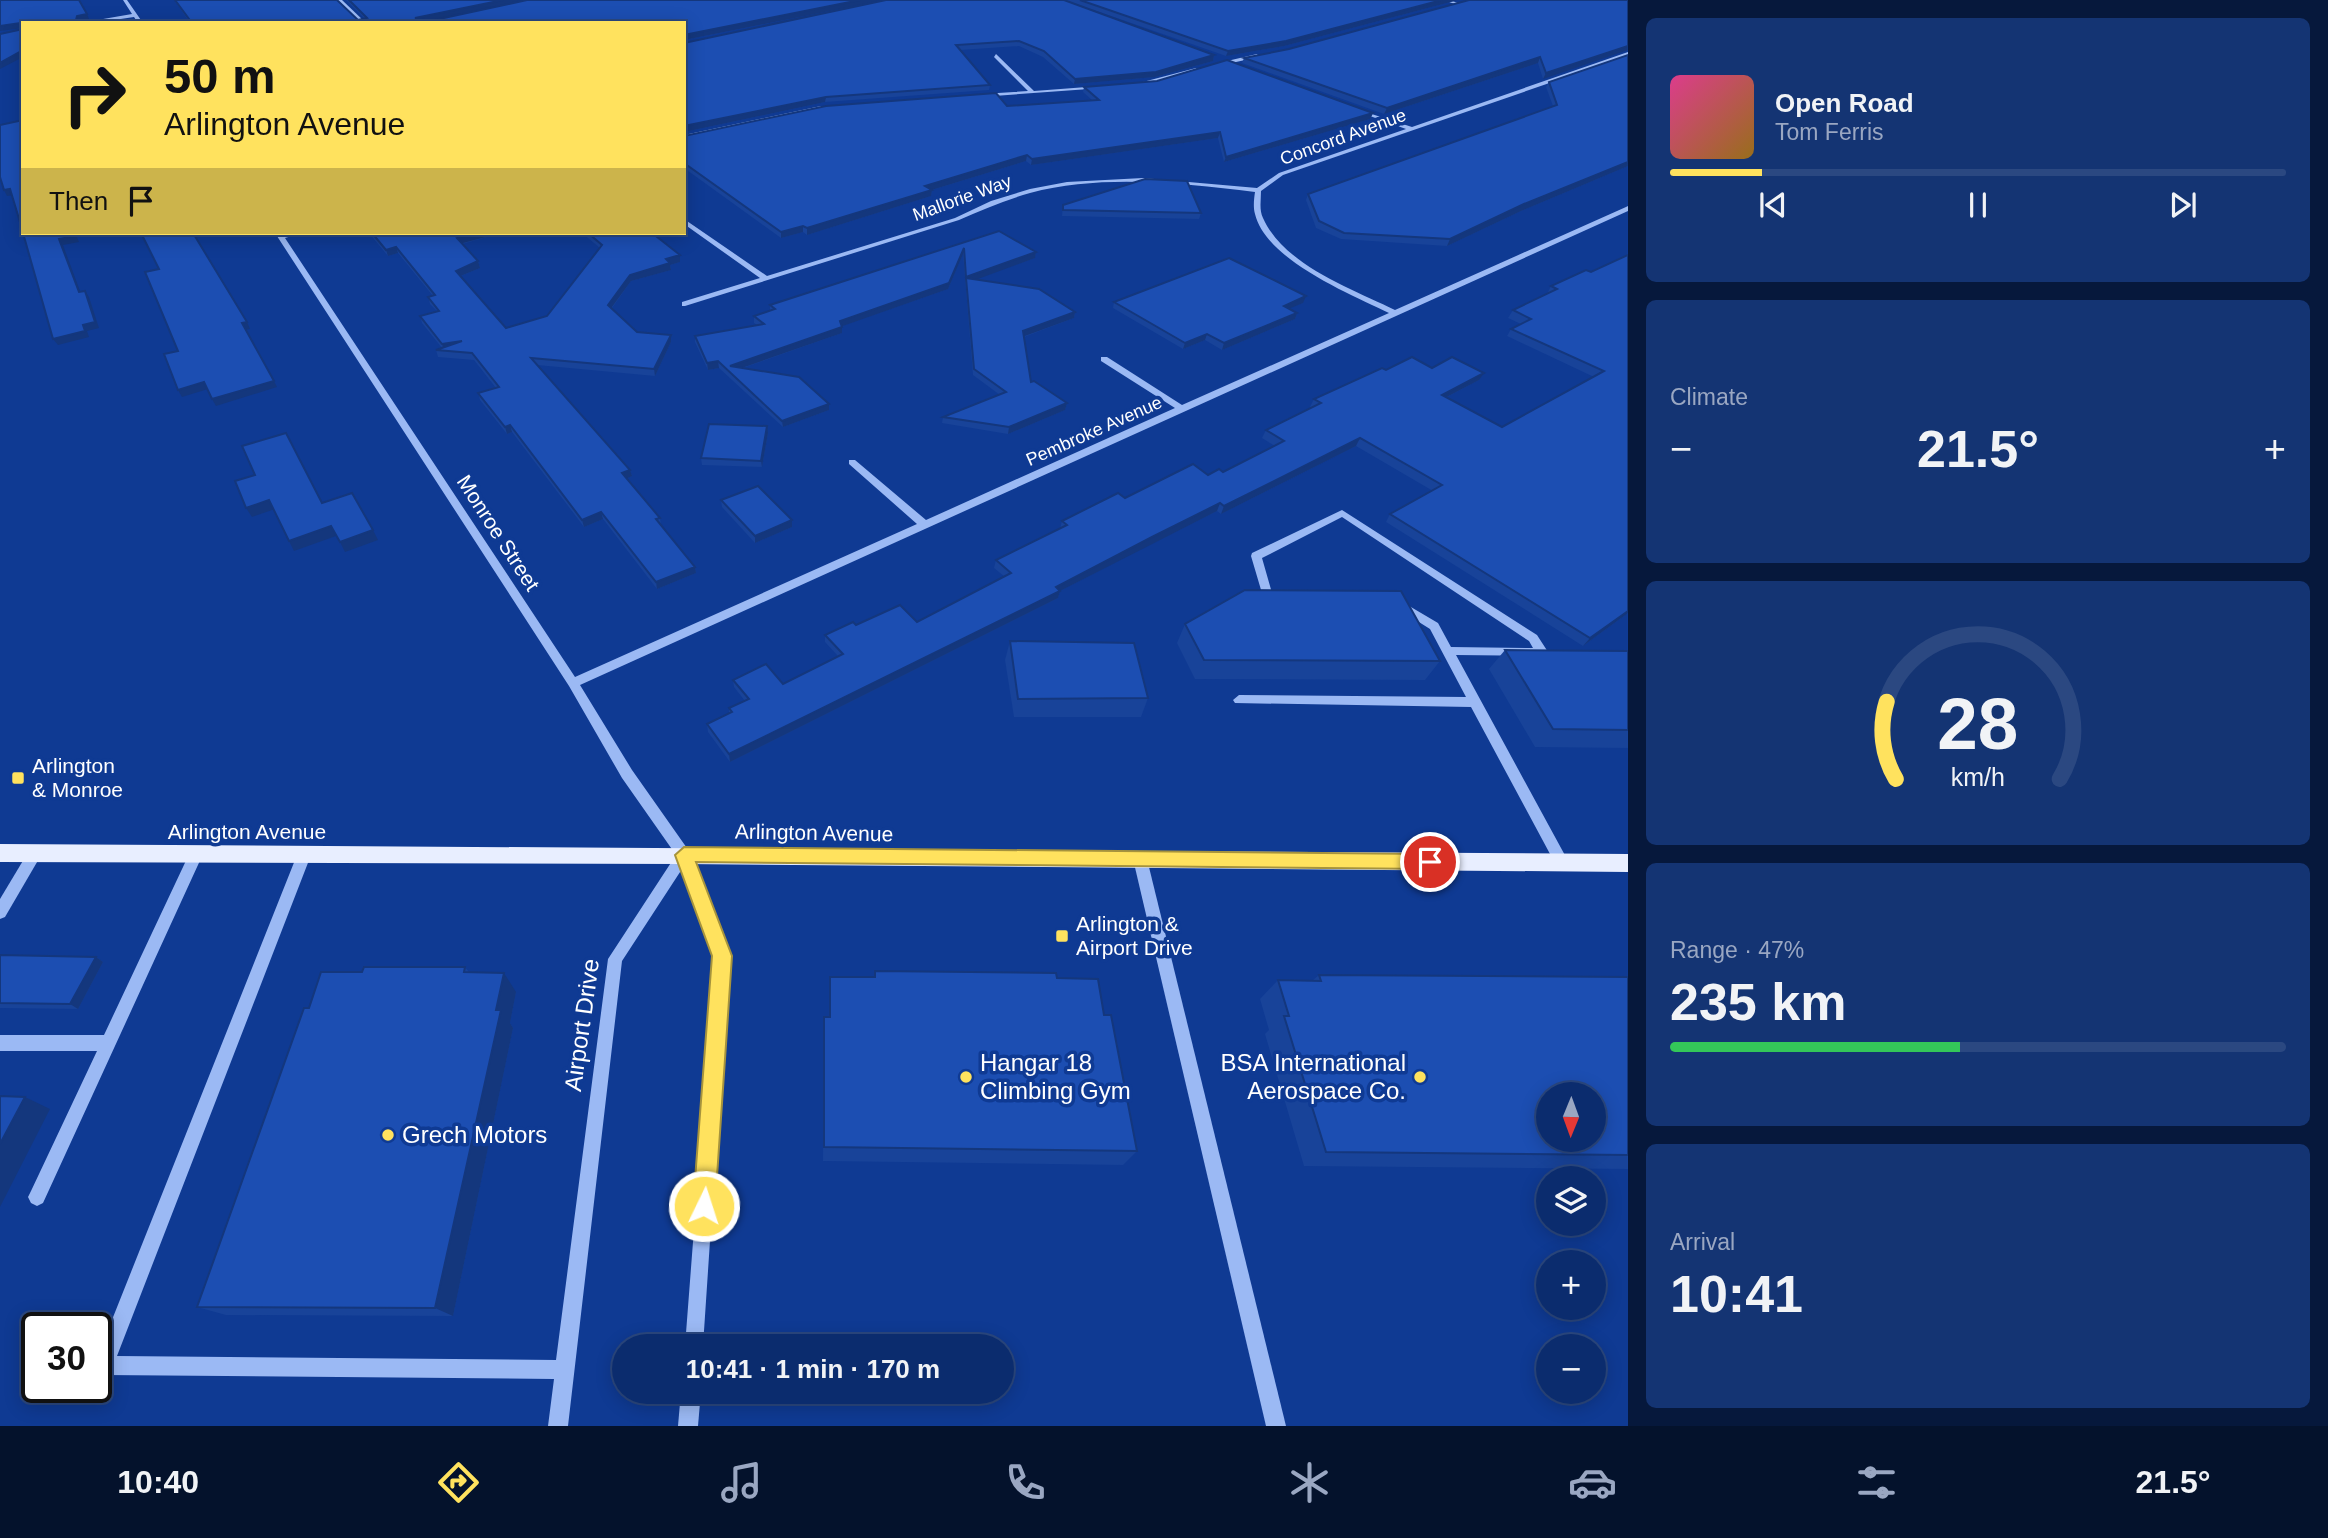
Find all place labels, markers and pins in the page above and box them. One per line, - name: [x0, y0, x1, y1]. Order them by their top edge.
- place label: Arlington & Monroe: [32, 754, 123, 801]
- marker: Arlington & Monroe: [10, 770, 26, 786]
- pin: [1400, 832, 1460, 892]
- place label: Arlington & Airport Drive: [1076, 912, 1193, 959]
- marker: Arlington & Airport Drive: [1054, 928, 1070, 944]
- place label: Hangar 18 Climbing Gym: [980, 1049, 1131, 1104]
- place label: BSA International Aerospace Co.: [1221, 1049, 1406, 1104]
- marker: Hangar 18 Climbing Gym: [958, 1069, 974, 1085]
- marker: BSA International Aerospace Co.: [1412, 1069, 1428, 1085]
- place label: Grech Motors: [402, 1121, 547, 1148]
- marker: Grech Motors: [380, 1127, 396, 1143]

